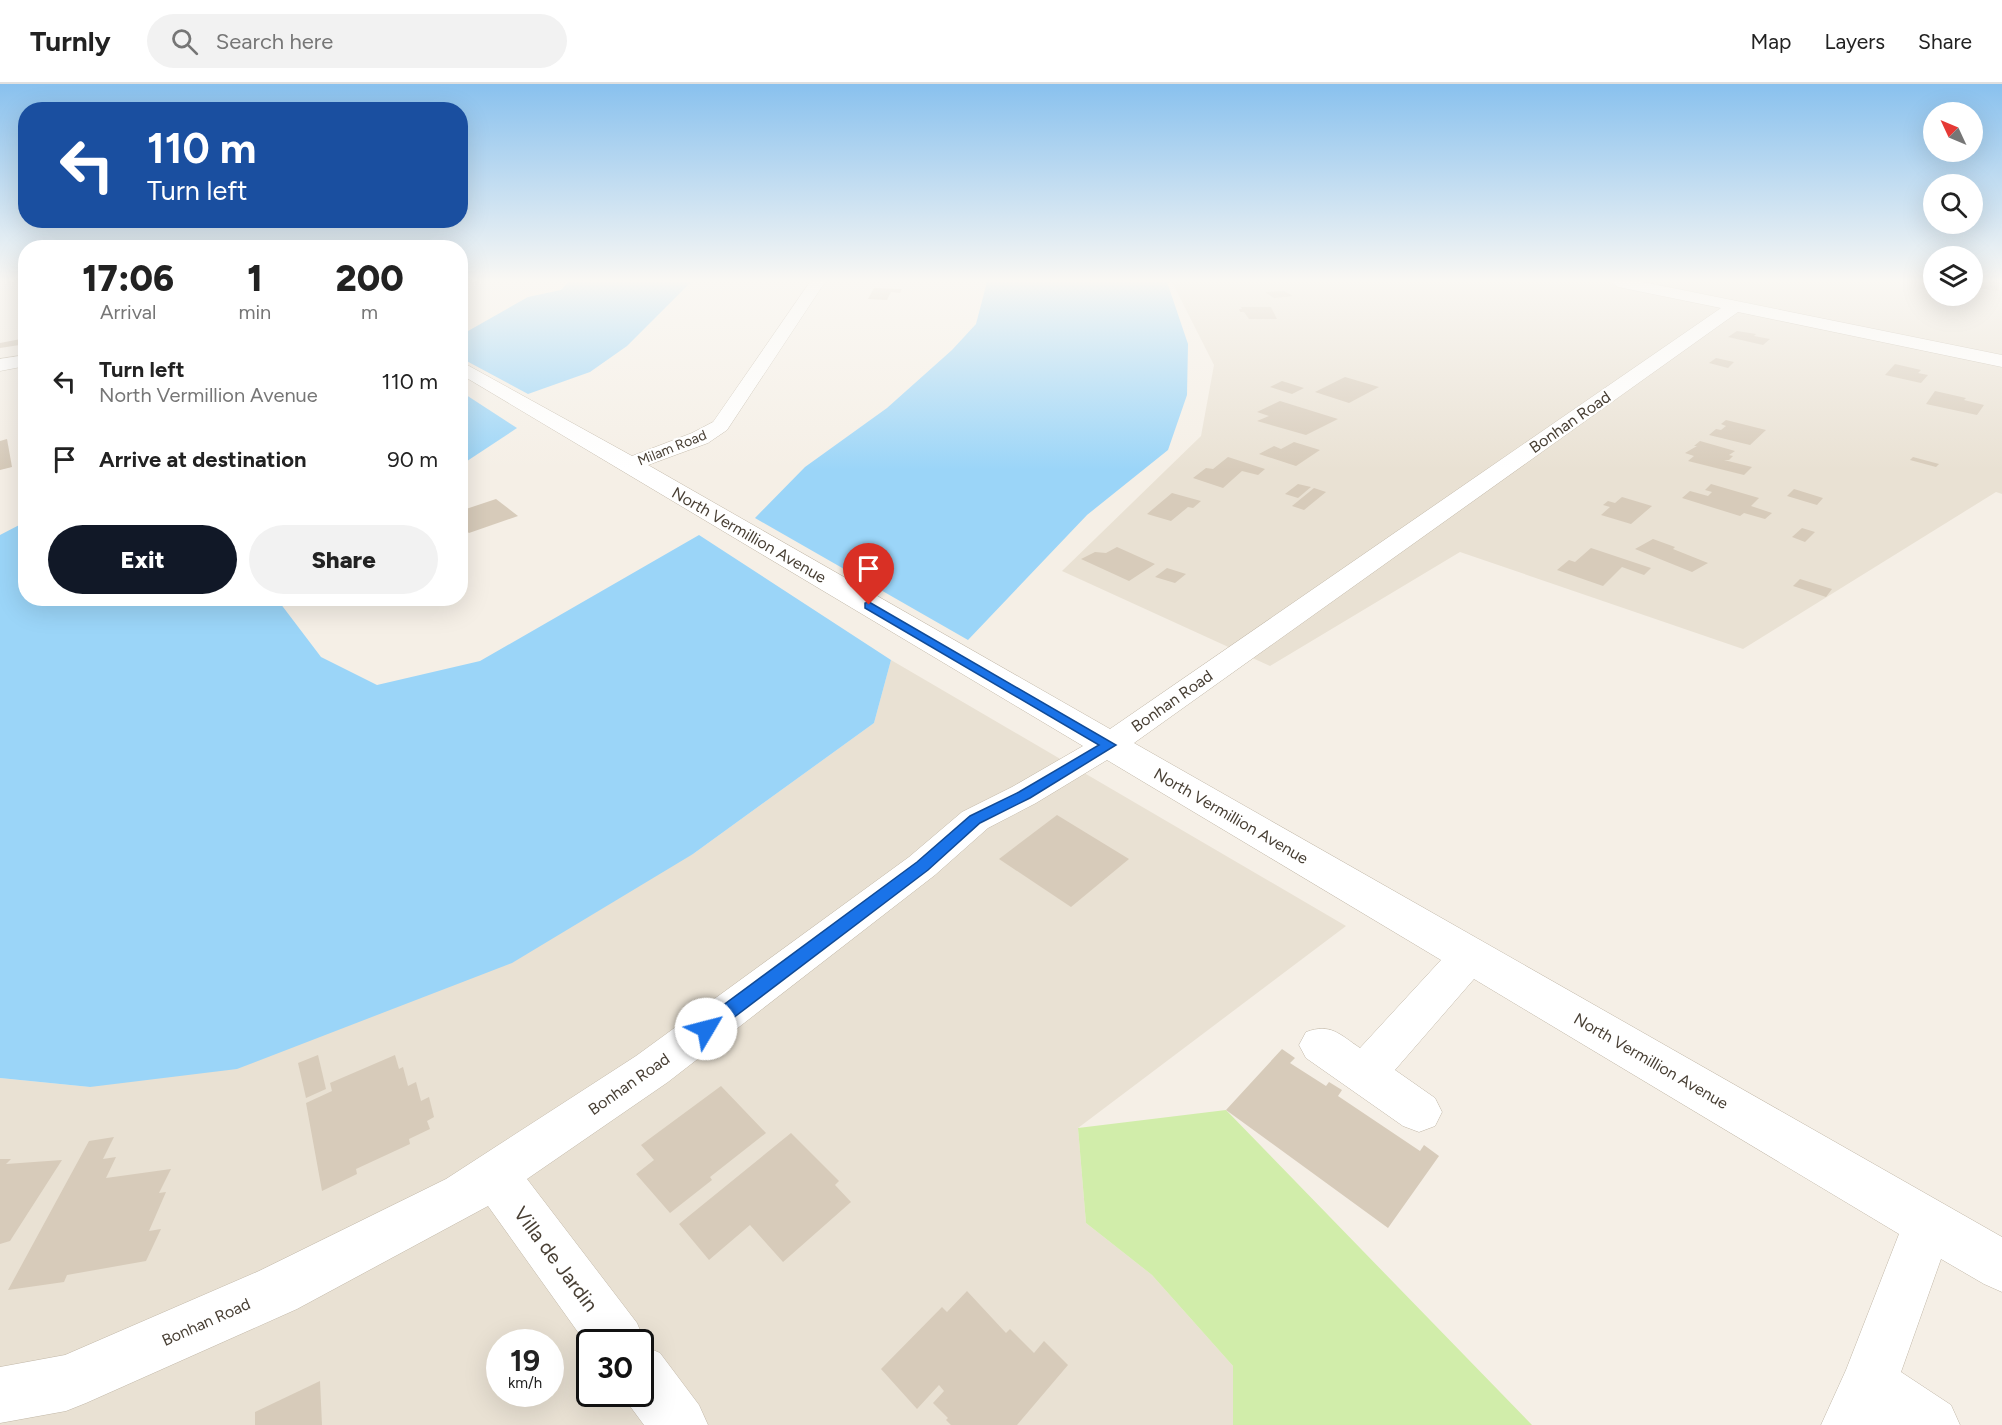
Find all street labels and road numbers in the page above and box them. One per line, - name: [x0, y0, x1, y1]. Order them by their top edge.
- street label: Bonhan Road: [1526, 387, 1614, 457]
- street label: Milam Road: [635, 426, 709, 470]
- street label: North Vermillion Avenue: [668, 483, 830, 587]
- street label: Bonhan Road: [1128, 666, 1216, 736]
- street label: North Vermillion Avenue: [1150, 764, 1312, 868]
- street label: North Vermillion Avenue: [1570, 1009, 1732, 1113]
- street label: Bonhan Road: [585, 1049, 673, 1119]
- street label: Villa de Jardin: [509, 1202, 603, 1316]
- street label: Bonhan Road: [159, 1294, 253, 1350]

